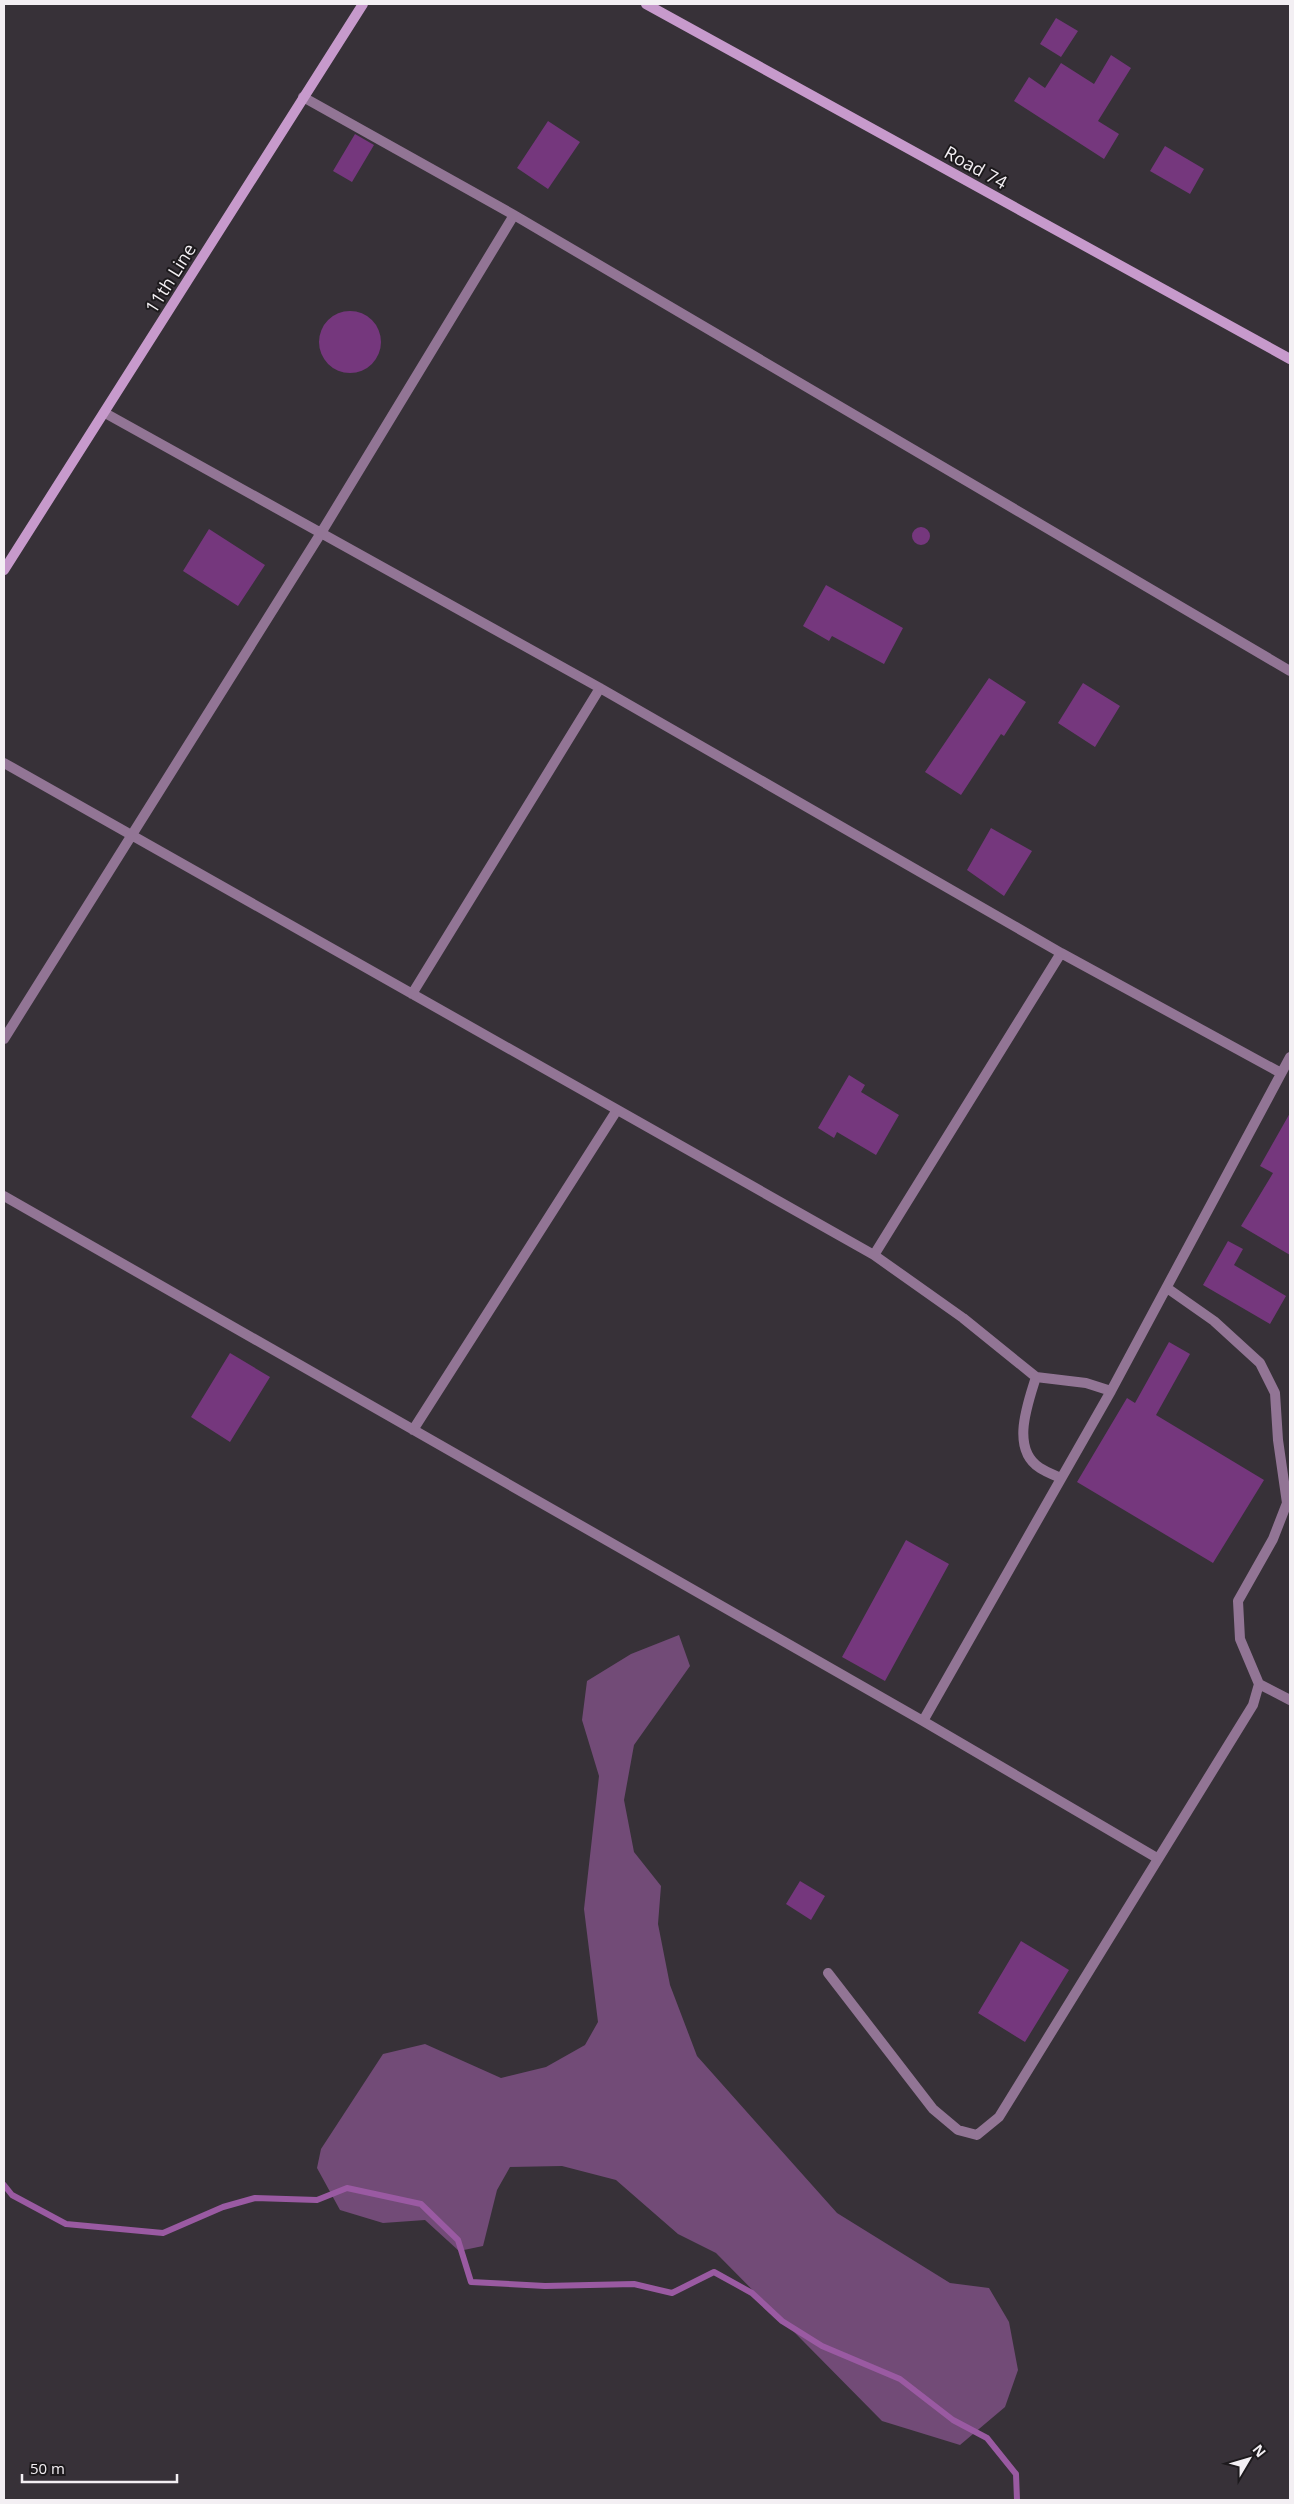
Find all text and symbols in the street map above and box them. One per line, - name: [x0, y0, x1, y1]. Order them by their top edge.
- street label: Road 74: [940, 140, 1012, 194]
- street label: 11th Line: [139, 239, 201, 317]
- north arrow: [1224, 2434, 1274, 2484]
- text: N: [1249, 2440, 1271, 2461]
- scale bar: [22, 2452, 178, 2484]
- text: 50 m: [30, 2458, 65, 2478]

